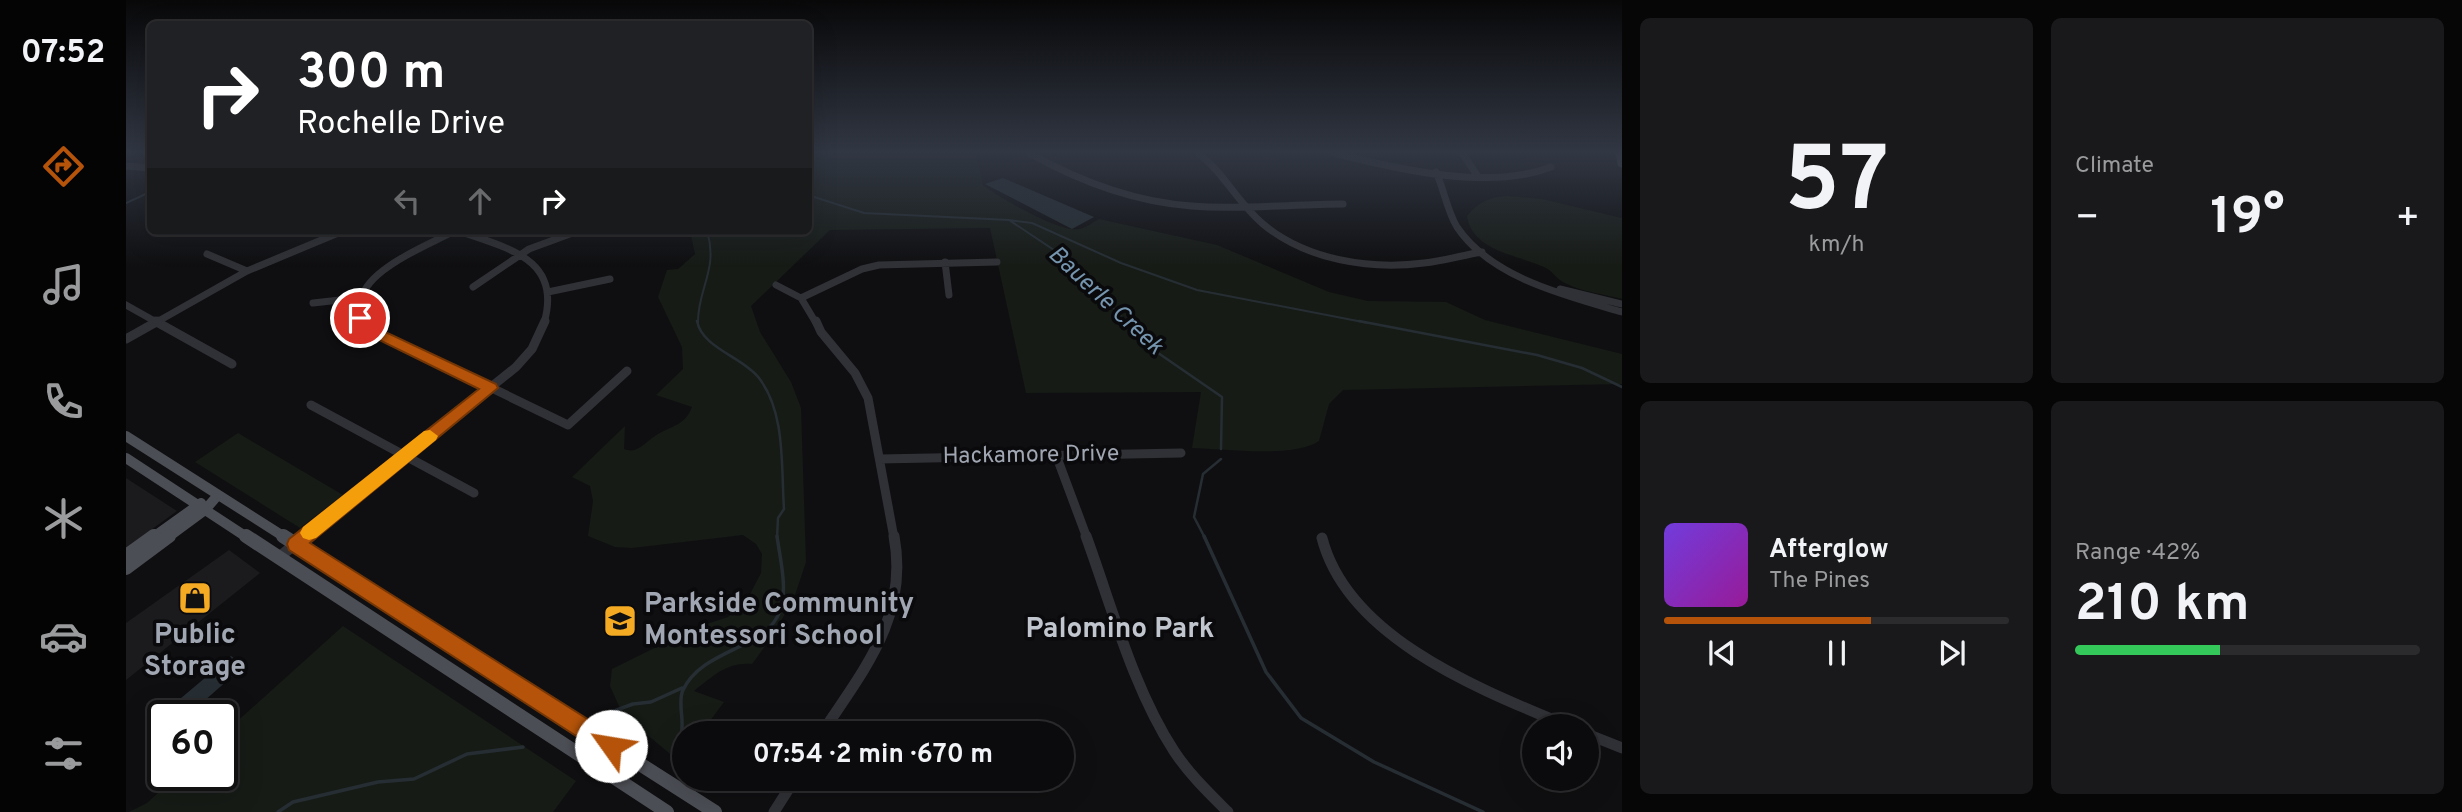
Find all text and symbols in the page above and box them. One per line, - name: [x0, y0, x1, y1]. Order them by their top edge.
- text: 07:52: [21, 34, 105, 74]
- text: 300 m: [297, 44, 445, 106]
- icon: right: [182, 49, 273, 140]
- text: Rochelle Drive: [297, 105, 505, 145]
- text: 57: [1784, 128, 1889, 243]
- icon: directions: [39, 142, 88, 191]
- text: Climate: [2075, 152, 2154, 181]
- icon: left: [388, 182, 426, 220]
- icon: ahead: [461, 182, 499, 220]
- icon: right: [534, 182, 572, 220]
- text: 19°: [2210, 186, 2285, 252]
- text: −: [2075, 195, 2100, 244]
- text: +: [2395, 195, 2420, 244]
- text: km/h: [1809, 231, 1864, 260]
- water label: Bauerle Creek: [1041, 240, 1170, 363]
- icon: music: [39, 260, 88, 309]
- pin: [330, 288, 390, 348]
- icon: arrive: [341, 299, 379, 337]
- icon: phone: [39, 377, 88, 426]
- street label: Hackamore Drive: [942, 440, 1120, 472]
- icon: climate: [39, 494, 88, 543]
- text: Afterglow: [1769, 534, 1889, 567]
- text: Range · 42%: [2075, 539, 2200, 568]
- text: The Pines: [1769, 567, 1870, 596]
- text: 210 km: [2075, 573, 2250, 639]
- shop icon: Public Storage: [176, 579, 214, 617]
- place label: Parkside Community Montessori School: [644, 587, 914, 655]
- school or university icon: Parkside Community Montessori School: [601, 602, 639, 640]
- icon: car: [39, 612, 88, 661]
- district label: Palomino Park: [1026, 612, 1214, 648]
- place label: Public Storage: [144, 618, 246, 686]
- icon: previous: [1703, 634, 1741, 672]
- icon: pause: [1818, 634, 1856, 672]
- icon: next: [1933, 634, 1971, 672]
- speed limit sign: 60: [147, 700, 238, 791]
- position arrow: [574, 709, 648, 783]
- map controls: [1522, 714, 1599, 791]
- button: sound: [1522, 714, 1599, 791]
- icon: filters: [39, 729, 88, 778]
- text: 07:54 · 2 min · 670 m: [753, 739, 993, 772]

